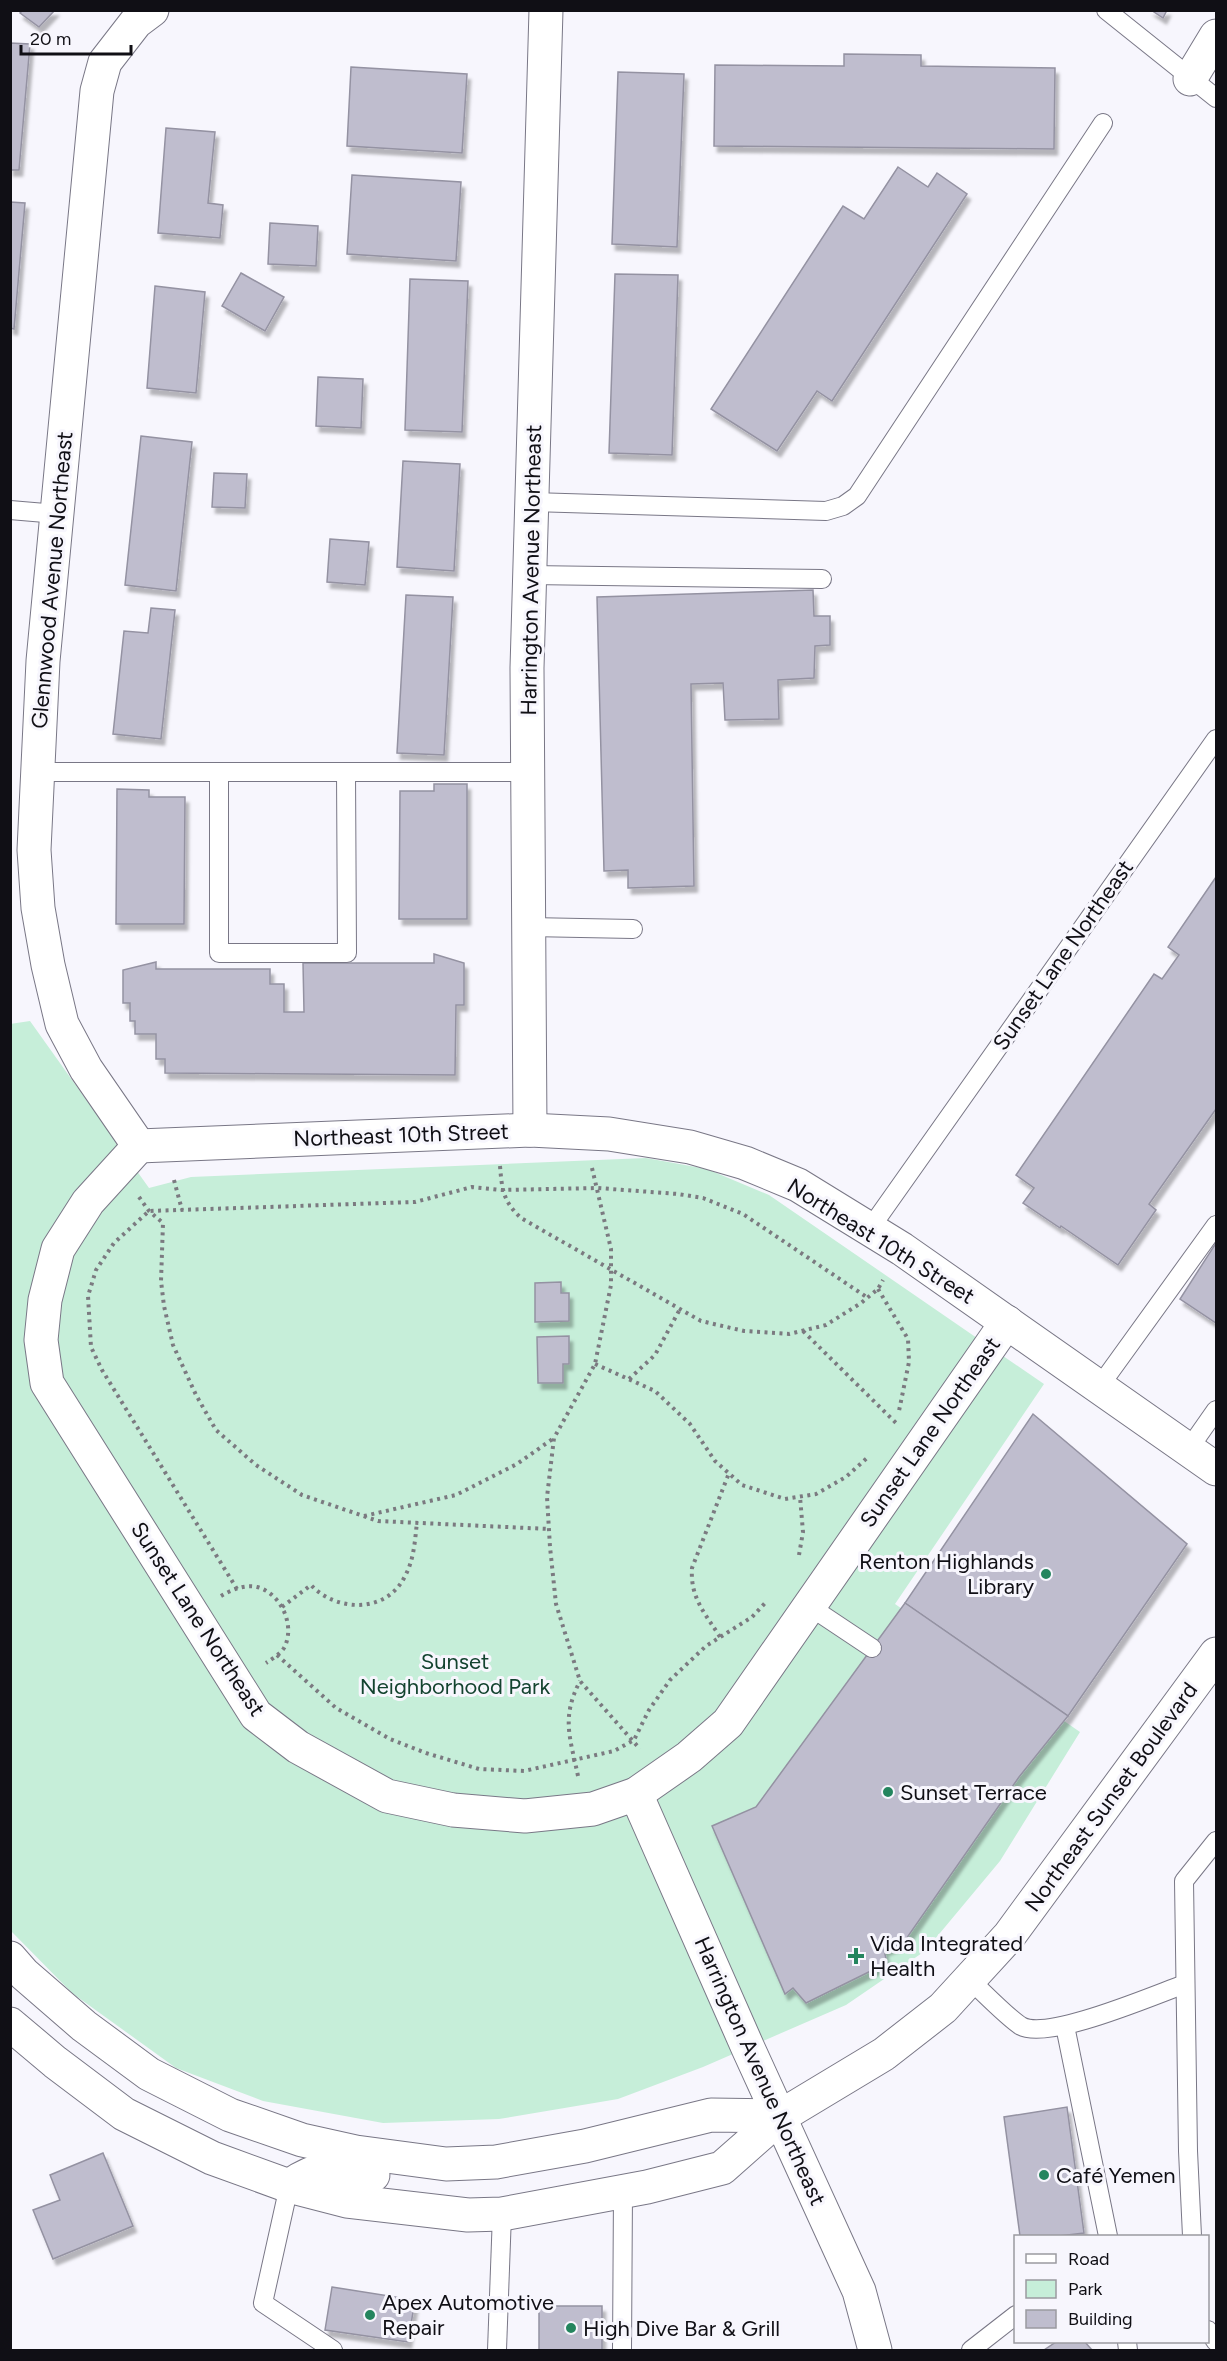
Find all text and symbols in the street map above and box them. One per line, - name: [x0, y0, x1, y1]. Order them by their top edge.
- scale bar: [21, 18, 130, 56]
- text: 20 m: [30, 28, 71, 50]
- street label: Harrington Avenue Northeast: [515, 424, 547, 716]
- street label: Glennwood Avenue Northeast: [26, 430, 78, 730]
- street label: Sunset Lane Northeast: [987, 855, 1139, 1055]
- street label: Northeast 10th Street: [293, 1118, 509, 1152]
- street label: Northeast 10th Street: [782, 1172, 980, 1310]
- street label: Sunset Lane Northeast: [854, 1332, 1006, 1532]
- street label: Sunset Lane Northeast: [125, 1517, 271, 1721]
- place label: Renton Highlands Library: [859, 1548, 1034, 1600]
- marker: Renton Highlands Library: [1039, 1567, 1053, 1581]
- park label: Sunset Neighborhood Park: [360, 1648, 551, 1700]
- street label: Northeast Sunset Boulevard: [1019, 1677, 1203, 1917]
- place label: Sunset Terrace: [900, 1779, 1047, 1806]
- marker: Sunset Terrace: [881, 1785, 895, 1799]
- place label: Vida Integrated Health: [870, 1930, 1023, 1982]
- street label: Harrington Avenue Northeast: [688, 1933, 832, 2209]
- marker: Vida Integrated Health: [847, 1947, 865, 1965]
- place label: Café Yemen: [1056, 2162, 1176, 2189]
- marker: Café Yemen: [1037, 2168, 1051, 2182]
- legend: [1014, 2235, 1209, 2343]
- text: Road: [1068, 2248, 1109, 2270]
- text: Park: [1068, 2278, 1103, 2300]
- place label: Apex Automotive Repair: [382, 2289, 554, 2341]
- marker: Apex Automotive Repair: [363, 2308, 377, 2322]
- text: Building: [1068, 2308, 1133, 2330]
- place label: High Dive Bar & Grill: [583, 2315, 780, 2342]
- marker: High Dive Bar & Grill: [564, 2321, 578, 2335]

